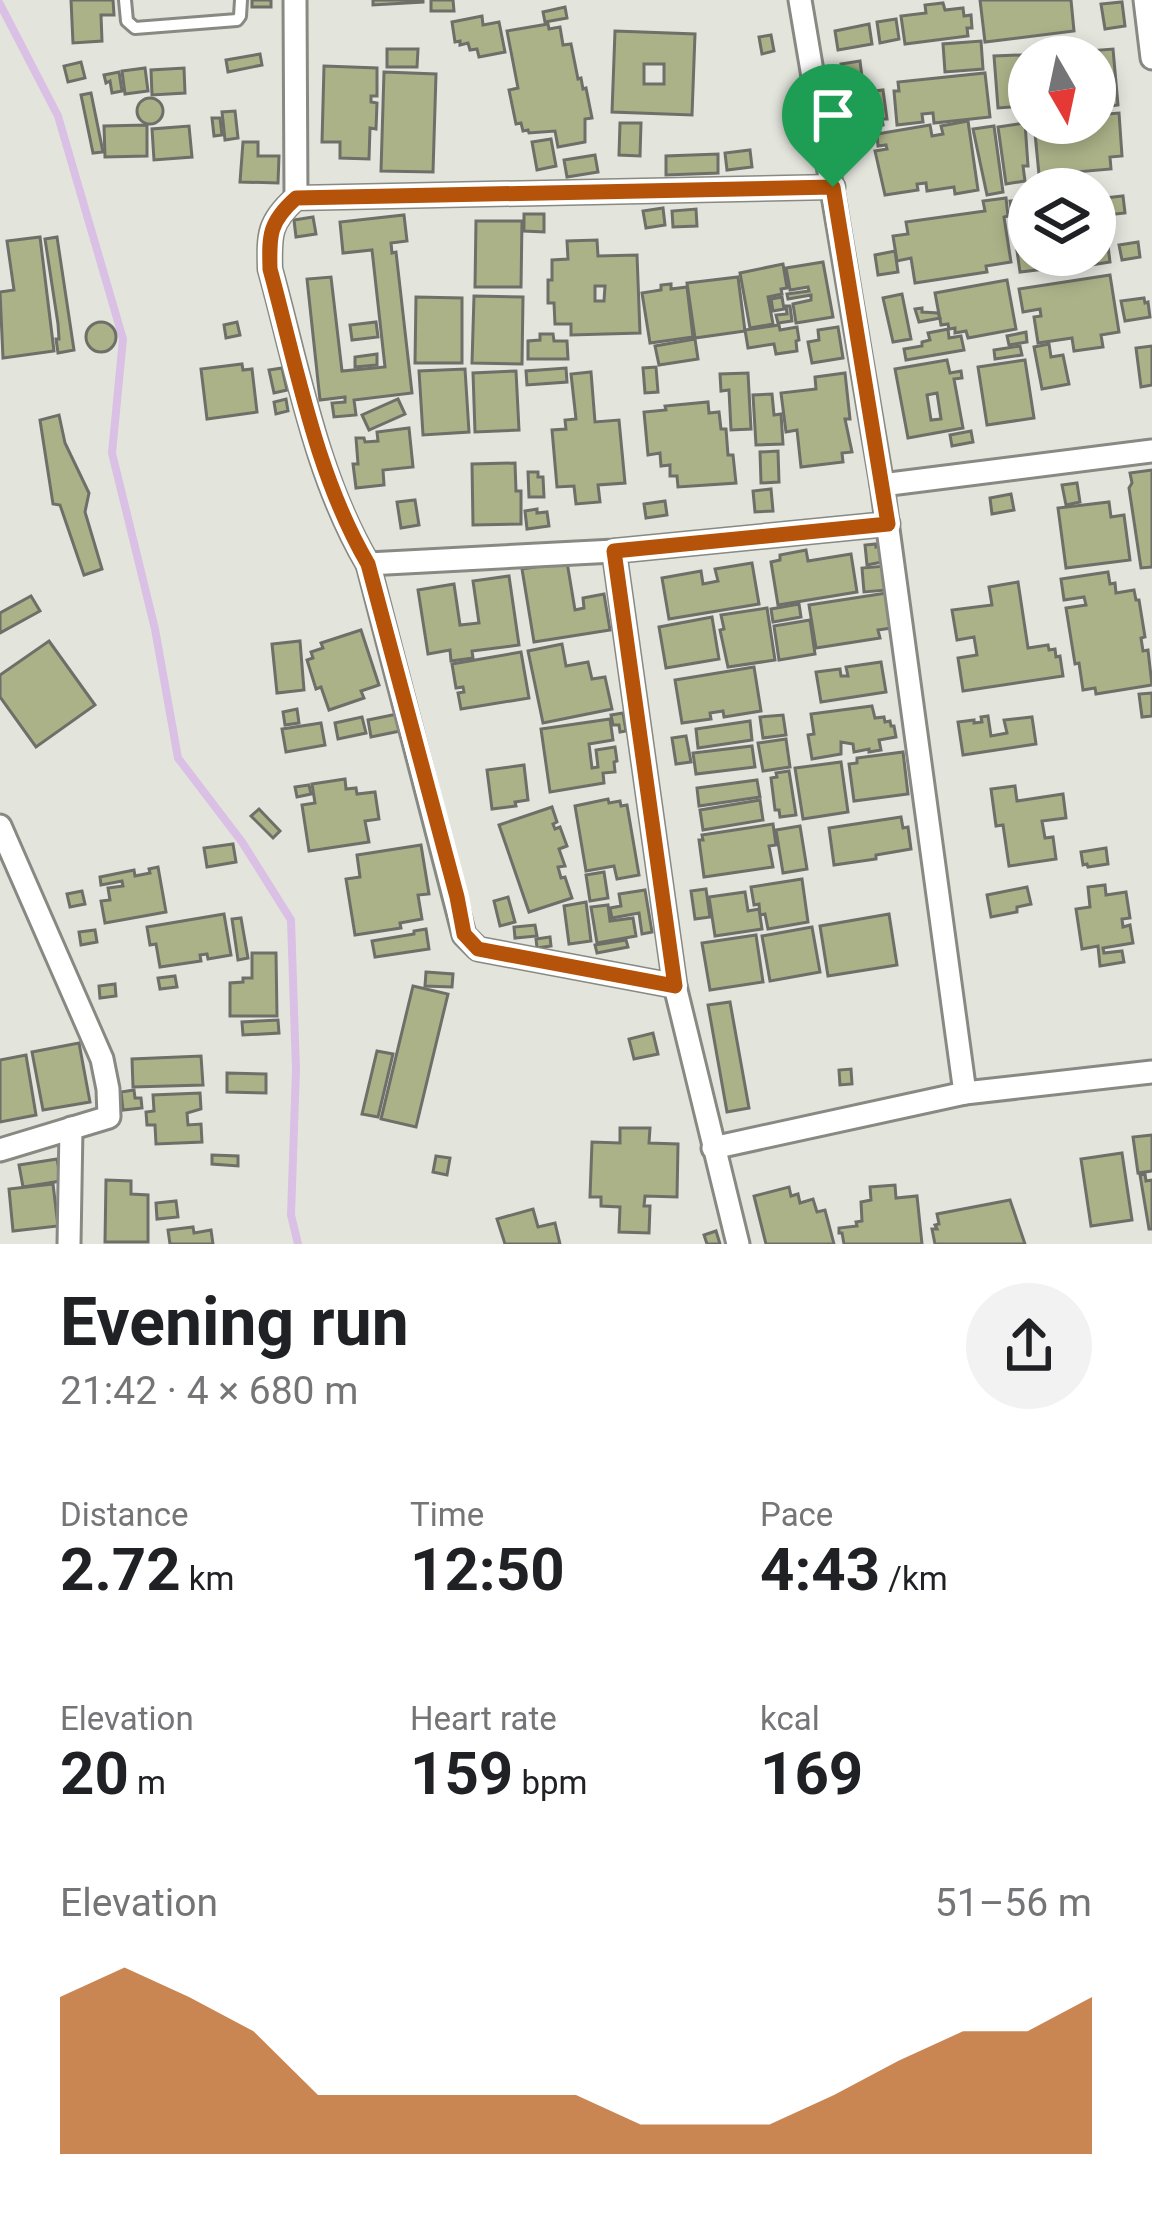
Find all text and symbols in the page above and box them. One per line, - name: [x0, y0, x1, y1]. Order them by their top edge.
- north arrow: [1008, 36, 1116, 144]
- map controls: [1008, 36, 1116, 276]
- pin: [782, 64, 884, 187]
- icon: arrive: [800, 82, 866, 148]
- button: layers: [1008, 168, 1116, 276]
- button: share: [966, 1283, 1092, 1409]
- text: Evening run: [60, 1284, 409, 1361]
- text: 21:42 · 4 × 680 m: [60, 1368, 358, 1414]
- text: Distance: [60, 1495, 188, 1534]
- text: Time: [410, 1495, 484, 1534]
- text: Pace: [760, 1495, 833, 1534]
- text: 2.72: [60, 1534, 181, 1605]
- text: 12:50: [410, 1534, 565, 1605]
- text: 4:43: [760, 1534, 880, 1605]
- text: km: [181, 1559, 235, 1598]
- text: /km: [880, 1559, 948, 1598]
- text: Elevation: [60, 1699, 194, 1738]
- text: Heart rate: [410, 1699, 557, 1738]
- text: kcal: [760, 1699, 820, 1738]
- text: 20: [60, 1738, 129, 1809]
- text: 159: [410, 1738, 513, 1809]
- text: 169: [760, 1738, 863, 1809]
- text: m: [129, 1763, 166, 1802]
- text: bpm: [513, 1763, 587, 1802]
- text: Elevation: [60, 1880, 218, 1926]
- text: 51–56 m: [935, 1880, 1092, 1926]

